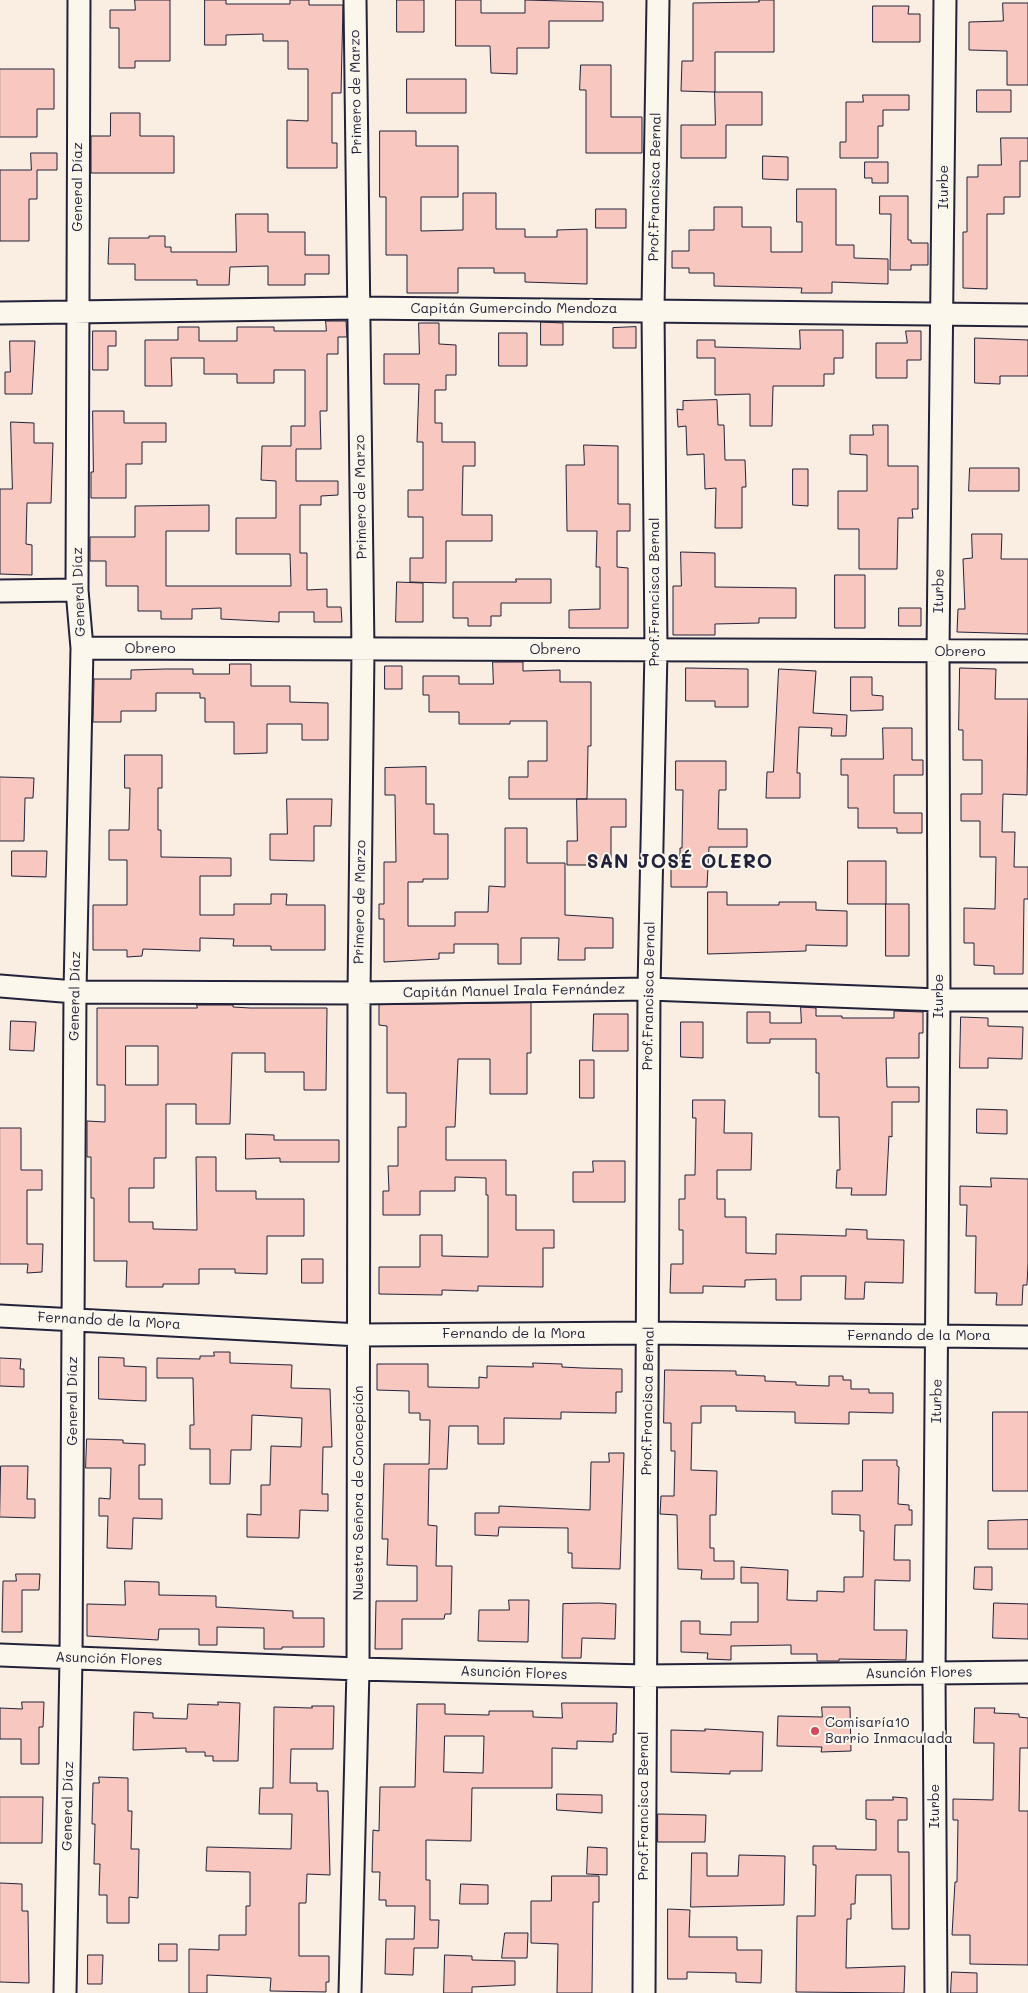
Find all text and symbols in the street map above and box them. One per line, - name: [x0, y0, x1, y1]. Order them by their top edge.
- street label: Primero de Marzo: [347, 30, 365, 154]
- street label: Prof.Francisca Bernal: [645, 112, 665, 262]
- street label: General Díaz: [70, 142, 86, 232]
- street label: Iturbe: [936, 165, 952, 209]
- street label: Capitán Gumercindo Mendoza: [411, 301, 617, 317]
- street label: Primero de Marzo: [352, 435, 370, 559]
- street label: Prof.Francisca Bernal: [647, 517, 663, 667]
- street label: General Díaz: [69, 547, 89, 637]
- street label: Iturbe: [930, 569, 948, 613]
- street label: Obrero: [124, 641, 176, 657]
- street label: Obrero: [529, 642, 581, 658]
- street label: Obrero: [934, 644, 986, 660]
- street label: Primero de Marzo: [351, 840, 369, 964]
- district label: SAN JOSÉ OLERO: [585, 851, 775, 873]
- street label: Prof.Francisca Bernal: [639, 921, 659, 1071]
- street label: General Díaz: [66, 951, 84, 1041]
- street label: Iturbe: [931, 974, 947, 1018]
- street label: Capitán Manuel Irala Fernández: [403, 981, 625, 1001]
- street label: Fernando de la Mora: [37, 1309, 181, 1333]
- street label: Fernando de la Mora: [442, 1326, 586, 1342]
- street label: Prof.Francisca Bernal: [638, 1326, 658, 1476]
- street label: Fernando de la Mora: [847, 1328, 991, 1344]
- street label: General Díaz: [65, 1356, 81, 1446]
- street label: Iturbe: [928, 1379, 946, 1423]
- street label: Nuestra Señora de Concepción: [351, 1386, 367, 1600]
- street label: Asunción Flores: [55, 1649, 163, 1669]
- street label: Asunción Flores: [460, 1663, 568, 1683]
- street label: Asunción Flores: [865, 1664, 973, 1682]
- place label: Comisaría10 Barrio Inmaculada: [825, 1715, 953, 1748]
- marker: Comisaría10 Barrio Inmaculada: [809, 1725, 821, 1737]
- street label: Prof.Francisca Bernal: [636, 1731, 652, 1881]
- street label: General Díaz: [59, 1761, 77, 1851]
- street label: Iturbe: [927, 1784, 943, 1828]

